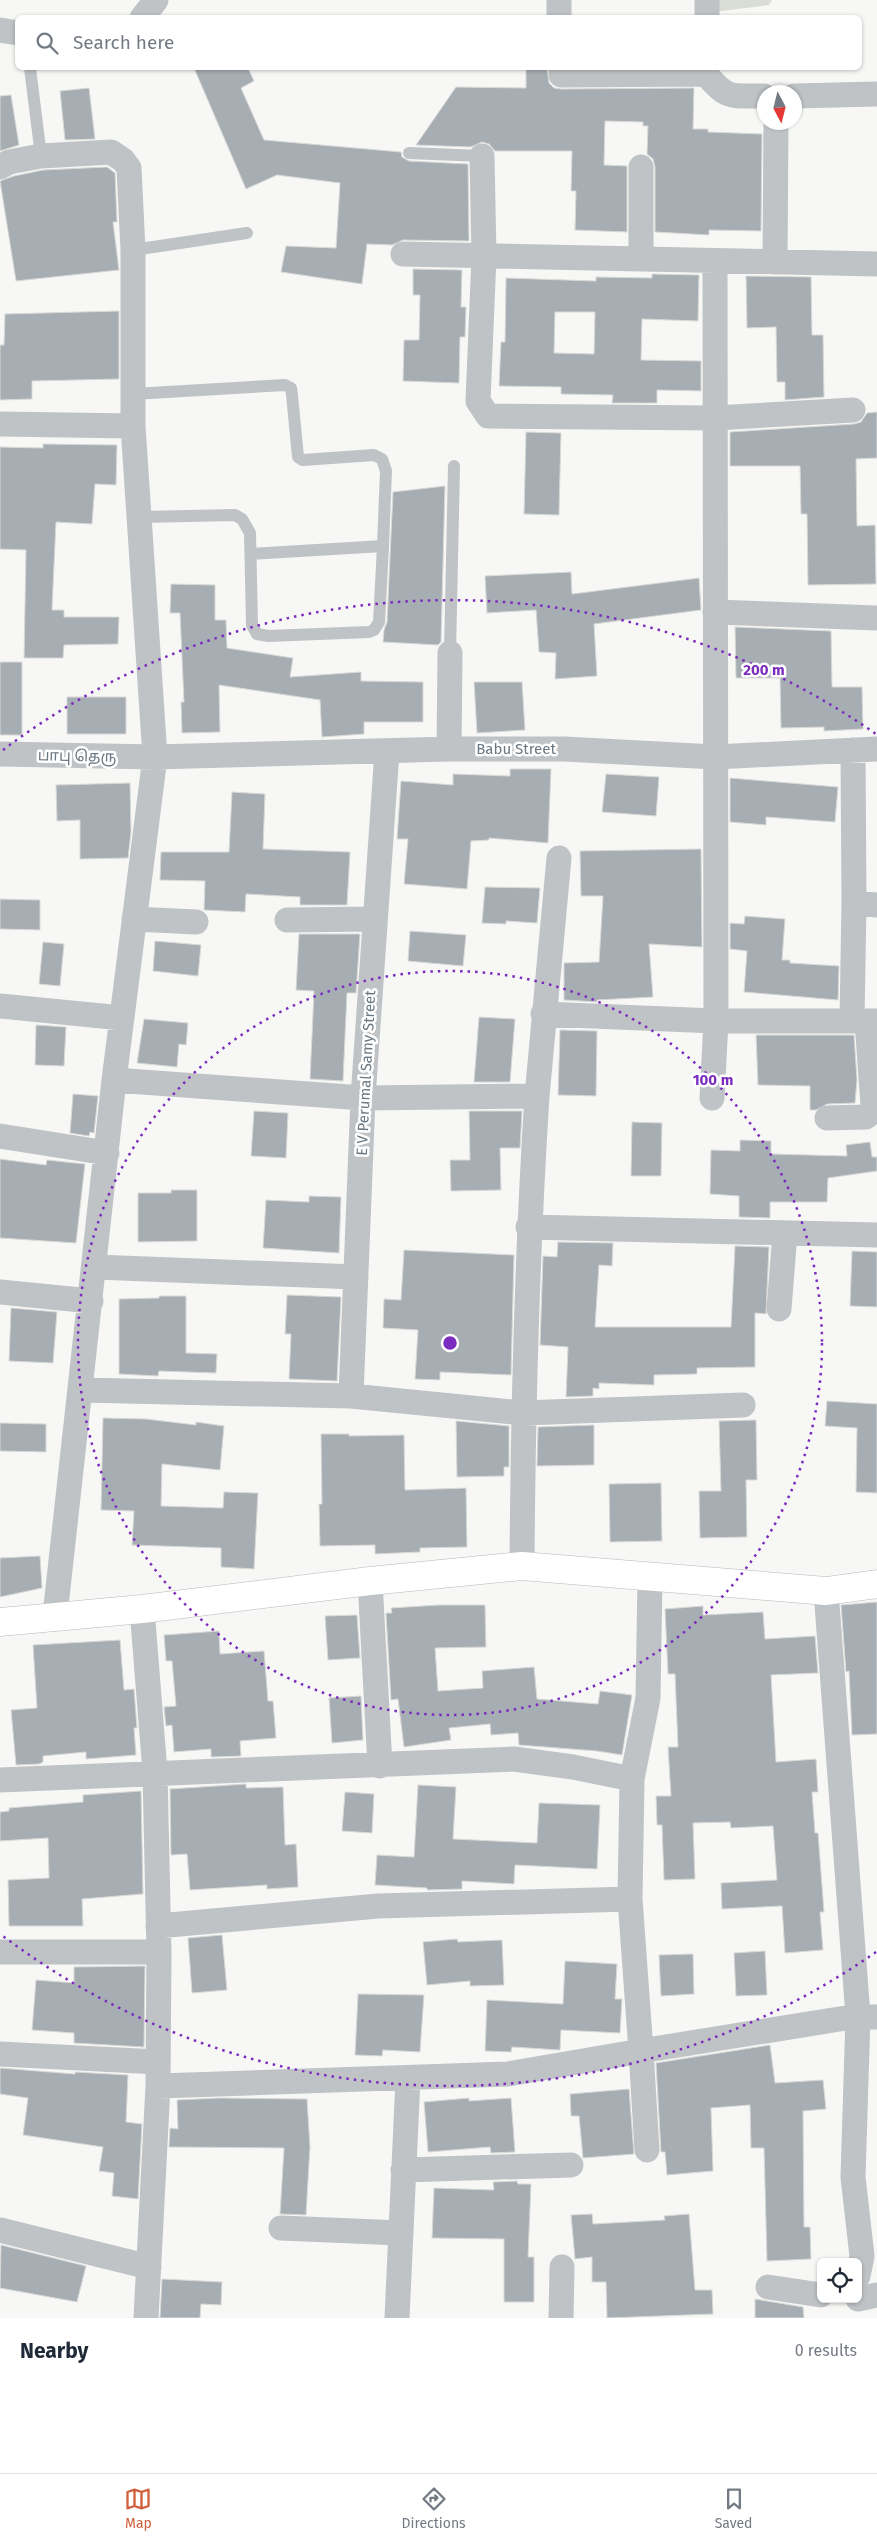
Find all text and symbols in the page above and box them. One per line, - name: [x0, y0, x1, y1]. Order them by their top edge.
- search box: [15, 15, 862, 70]
- icon: search: [33, 29, 61, 57]
- text: Search here: [73, 31, 174, 54]
- north arrow: [757, 85, 802, 130]
- text: 200 m: [743, 661, 785, 679]
- street label: Babu Street: [476, 740, 556, 758]
- street label: பாபு தெரு: [38, 746, 117, 768]
- street label: E V Perumal Samy Street: [353, 989, 379, 1156]
- text: 100 m: [693, 1071, 733, 1089]
- centre of rings: [441, 1334, 459, 1352]
- map controls: [817, 2258, 862, 2303]
- button: locate: [817, 2258, 862, 2303]
- text: Nearby: [20, 2338, 88, 2364]
- text: 0 results: [795, 2341, 857, 2360]
- tab: Map: [124, 2485, 152, 2532]
- tab: Directions: [401, 2485, 466, 2532]
- tab: Saved: [715, 2485, 753, 2532]

